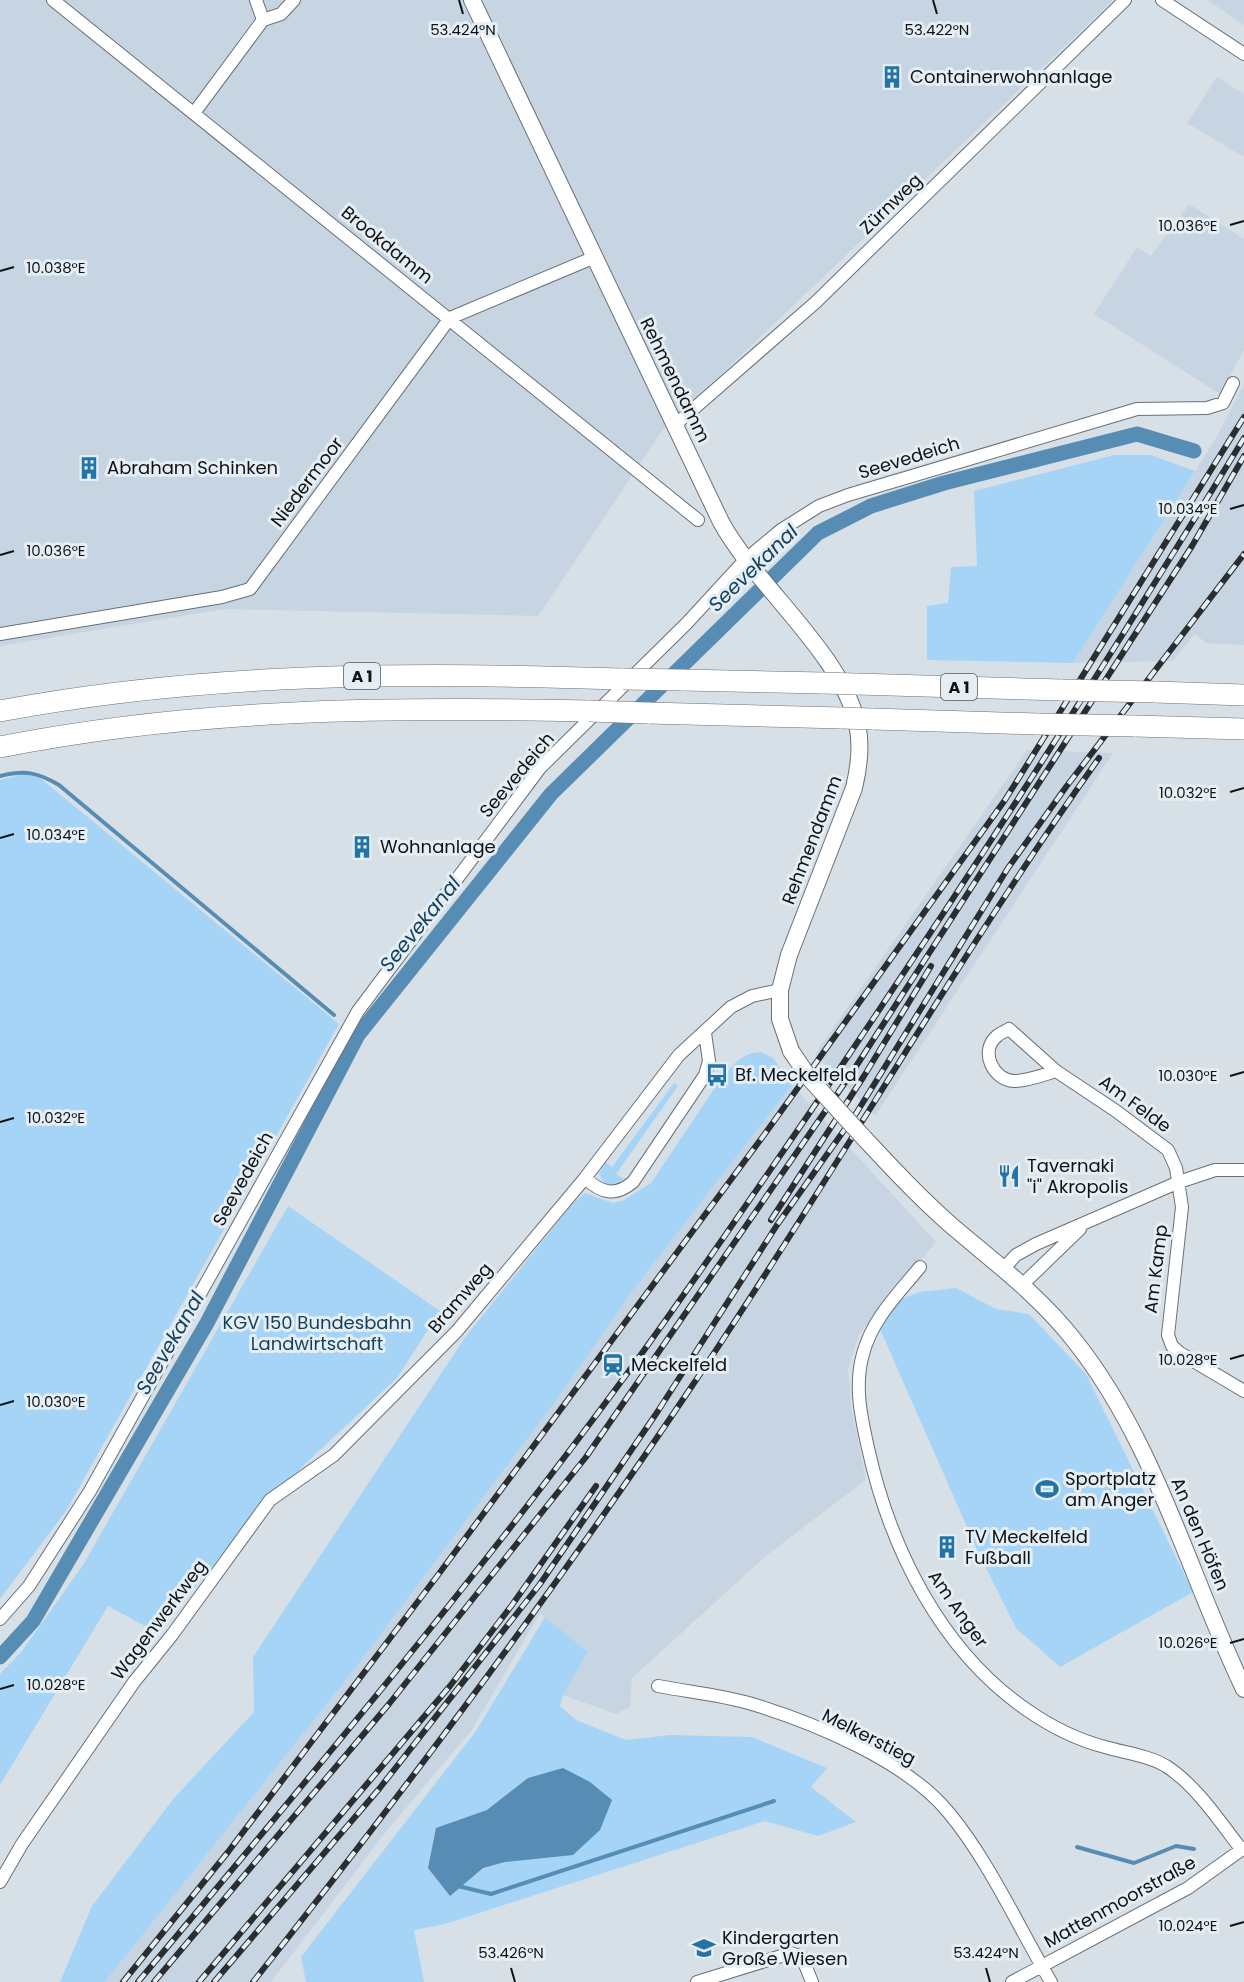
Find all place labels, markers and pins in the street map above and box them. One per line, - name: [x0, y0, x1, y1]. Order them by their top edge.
- building icon: Containerwohnanlage: [879, 64, 905, 90]
- place label: Containerwohnanlage: [910, 64, 1112, 89]
- building icon: Abraham Schinken: [76, 455, 102, 481]
- place label: Abraham Schinken: [107, 455, 278, 480]
- building icon: Wohnanlage: [349, 834, 375, 860]
- place label: Wohnanlage: [380, 834, 496, 859]
- bus stop icon: Bf. Meckelfeld: [704, 1062, 730, 1088]
- place label: Bf. Meckelfeld: [735, 1062, 857, 1087]
- place label: Tavernaki "i" Akropolis: [1027, 1153, 1128, 1199]
- restaurant icon: Tavernaki "i" Akropolis: [996, 1163, 1022, 1189]
- station icon: Meckelfeld: [600, 1352, 626, 1378]
- place label: Meckelfeld: [631, 1352, 727, 1377]
- place label: Sportplatz am Anger: [1065, 1466, 1156, 1512]
- sports icon: Sportplatz am Anger: [1034, 1476, 1060, 1502]
- place label: TV Meckelfeld Fußball: [965, 1524, 1088, 1570]
- building icon: TV Meckelfeld Fußball: [934, 1534, 960, 1560]
- place label: Kindergarten Große Wiesen: [722, 1925, 848, 1971]
- school or university icon: Kindergarten Große Wiesen: [691, 1935, 717, 1961]

